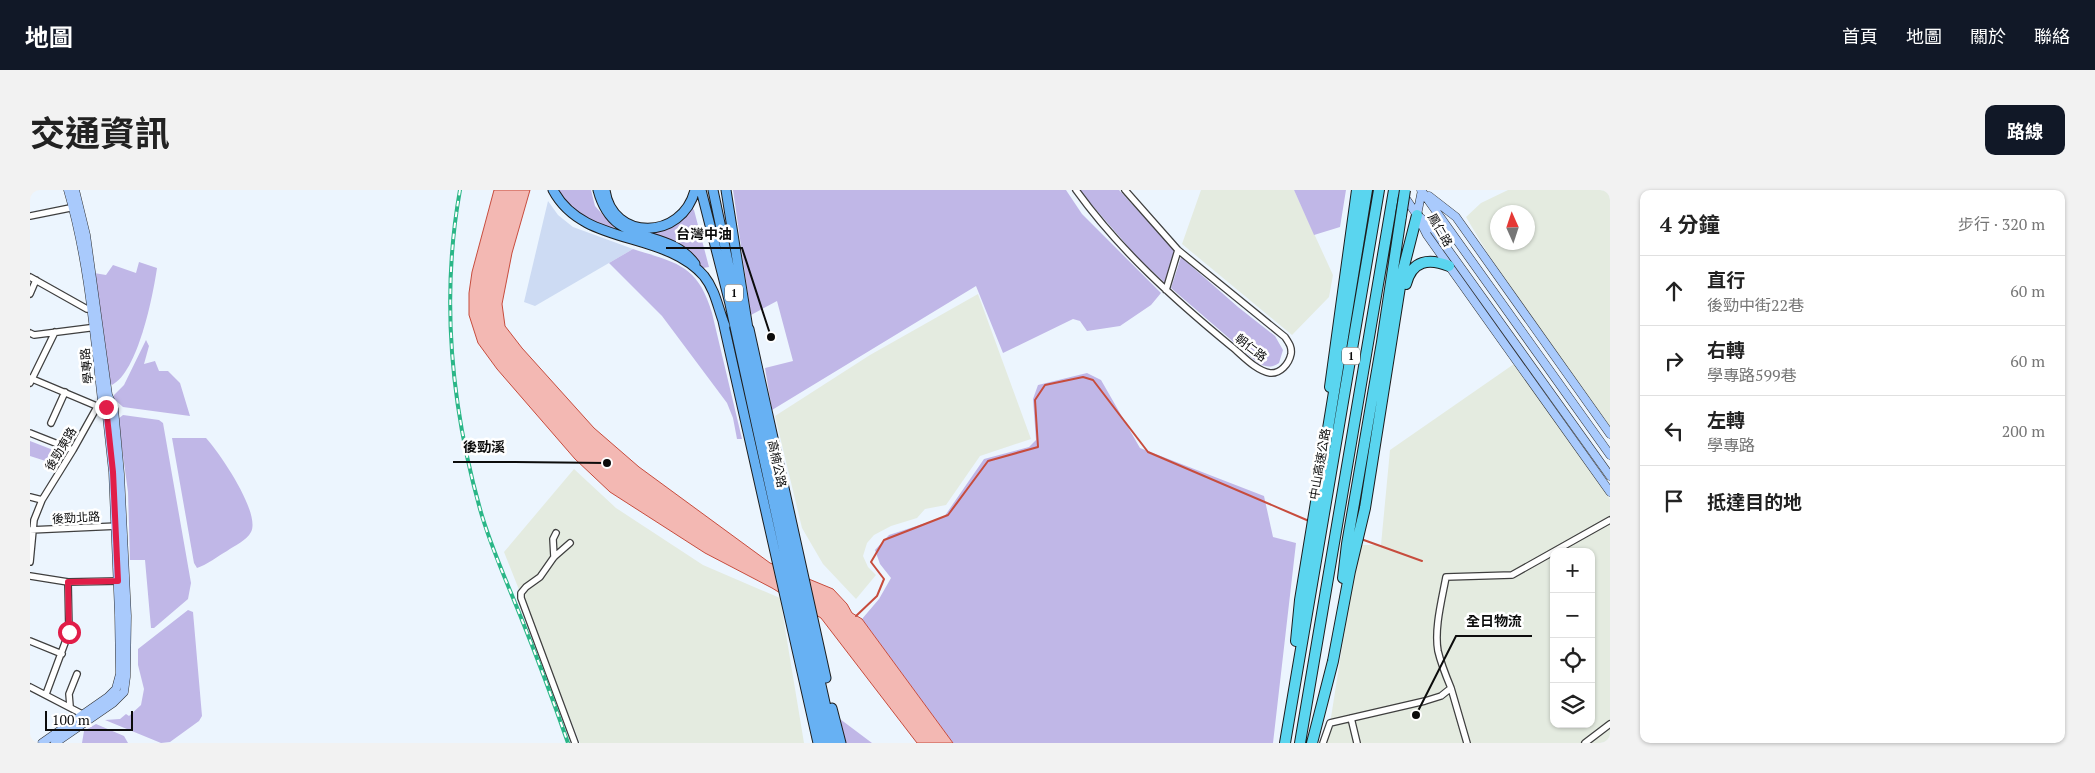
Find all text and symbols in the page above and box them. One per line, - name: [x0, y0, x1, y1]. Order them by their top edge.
- text: 地圖: [25, 21, 73, 53]
- text: 首頁: [1842, 24, 1878, 48]
- text: 地圖: [1906, 24, 1942, 48]
- text: 關於: [1970, 24, 2006, 48]
- text: 聯絡: [2034, 24, 2070, 48]
- button: 路線: [1985, 105, 2065, 155]
- text: 交通資訊: [30, 110, 170, 156]
- north arrow: [1490, 205, 1535, 250]
- street label: 鳳仁路: [1425, 210, 1456, 249]
- text: 4 分鐘: [1660, 210, 1720, 238]
- text: 步行 · 320 m: [1958, 213, 2045, 235]
- callout: 台灣中油: [666, 219, 742, 248]
- text: 台灣中油: [676, 224, 732, 243]
- text: 直行: [1707, 267, 1745, 292]
- icon: ahead: [1660, 277, 1688, 305]
- text: 60 m: [2010, 280, 2045, 302]
- road number: 1: [725, 285, 743, 302]
- text: 後勁中街22巷: [1707, 294, 1804, 316]
- street label: 朝仁路: [1233, 331, 1270, 365]
- text: 右轉: [1707, 337, 1745, 362]
- street label: 學專路: [77, 347, 96, 385]
- icon: right: [1660, 347, 1688, 375]
- road number: 1: [1342, 348, 1360, 365]
- text: 60 m: [2010, 350, 2045, 372]
- text: 學專路599巷: [1707, 364, 1797, 386]
- route end: [95, 396, 118, 419]
- text: 左轉: [1707, 407, 1745, 432]
- icon: left: [1660, 417, 1688, 445]
- text: 200 m: [2002, 420, 2045, 442]
- street label: 後勁東路: [42, 424, 79, 473]
- street label: 中山高速公路: [1306, 427, 1333, 501]
- callout: 後勁溪: [453, 433, 515, 462]
- text: 學專路: [1707, 434, 1755, 456]
- text: 後勁溪: [463, 437, 505, 456]
- street label: 高楠公路: [765, 439, 790, 489]
- icon: arrive: [1660, 487, 1688, 515]
- text: 抵達目的地: [1707, 489, 1802, 514]
- street label: 後勁北路: [52, 509, 100, 526]
- map controls: [1550, 548, 1595, 728]
- button: +: [1550, 548, 1595, 593]
- button: −: [1550, 593, 1595, 638]
- callout: 全日物流: [1456, 607, 1532, 636]
- text: 全日物流: [1466, 611, 1522, 630]
- route start: [58, 621, 81, 644]
- button: locate: [1550, 638, 1595, 683]
- button: layers: [1550, 683, 1595, 728]
- scale bar: [45, 708, 132, 731]
- text: 100 m: [52, 710, 90, 729]

